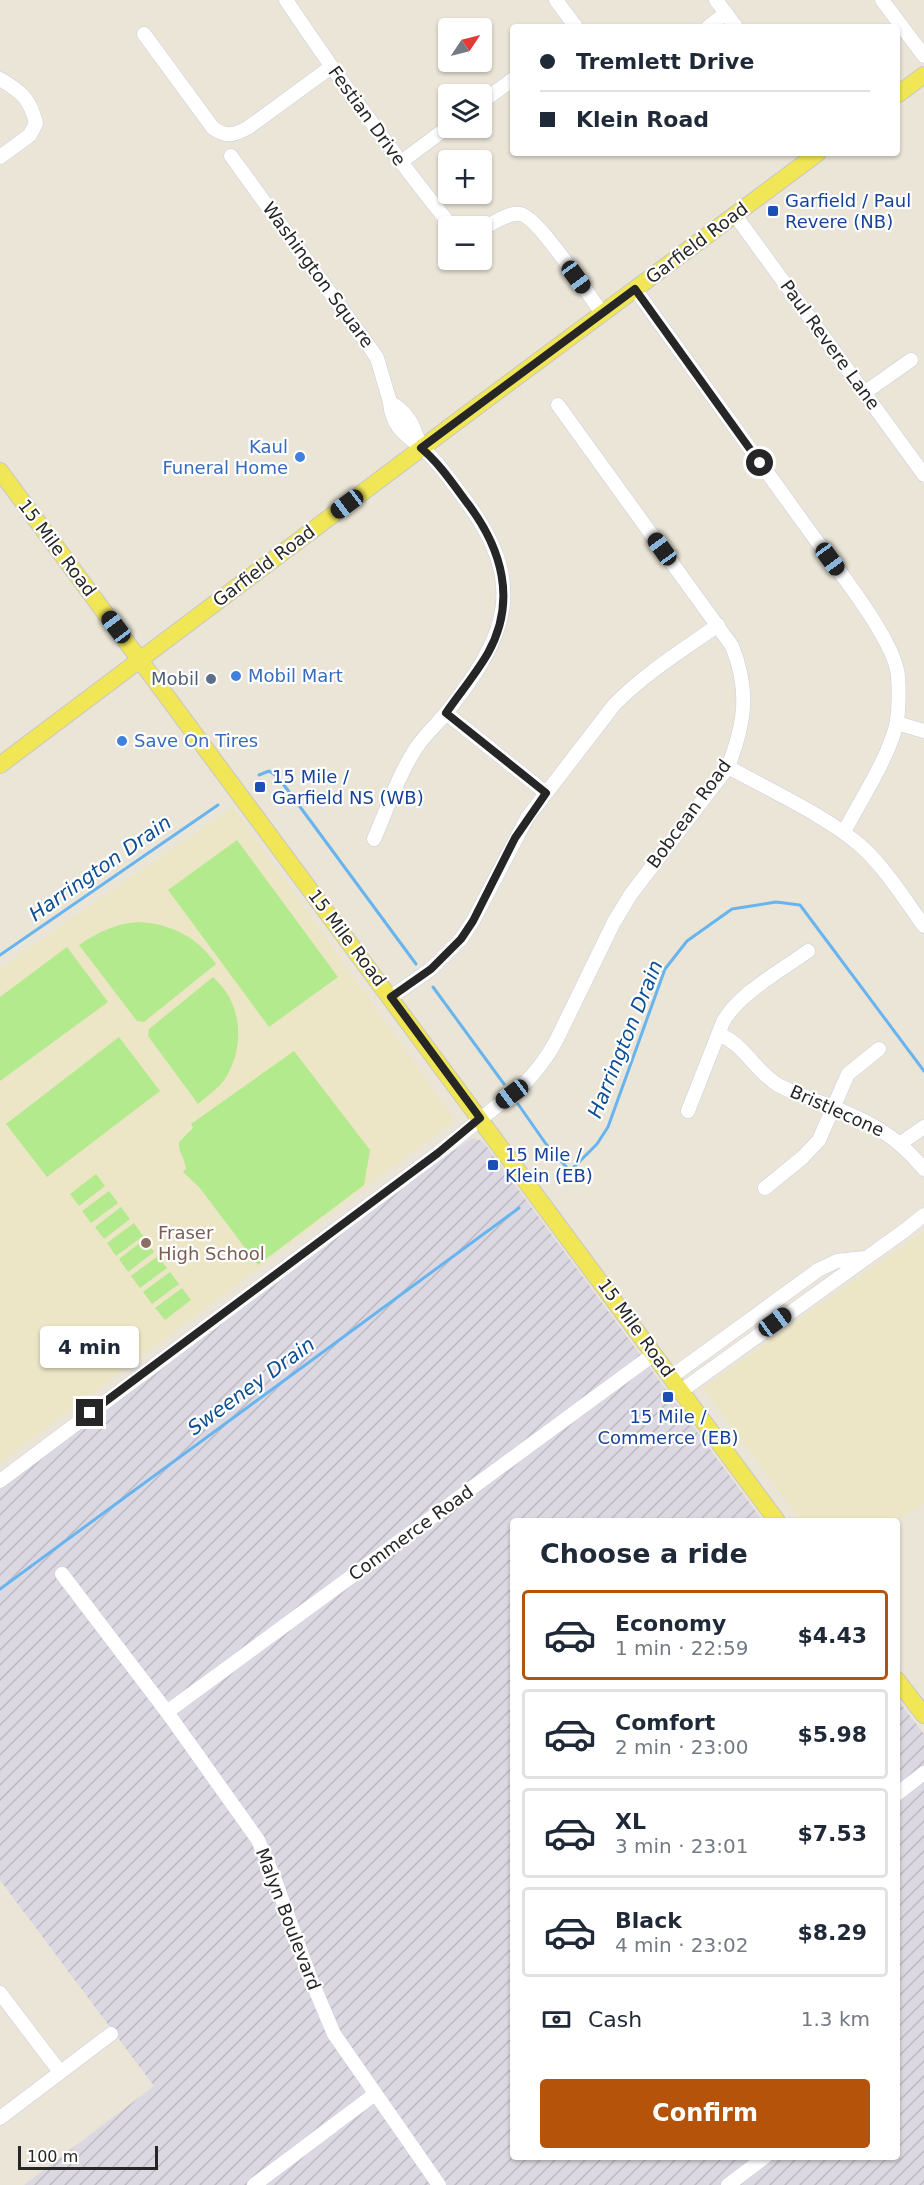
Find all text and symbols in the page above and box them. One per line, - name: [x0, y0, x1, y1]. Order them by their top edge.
- north arrow: [438, 18, 492, 72]
- map controls: [438, 18, 492, 270]
- text: Tremlett Drive: [576, 49, 754, 74]
- street label: Festian Drive: [324, 62, 411, 170]
- button: layers: [438, 84, 492, 138]
- text: Klein Road: [576, 107, 709, 132]
- button: +: [438, 150, 492, 204]
- place label: Garfield / Paul Revere (NB): [785, 190, 911, 232]
- street label: Garfield Road: [642, 197, 752, 288]
- street label: Washington Square: [259, 198, 378, 352]
- marker: Garfield / Paul Revere (NB): [766, 204, 780, 218]
- button: −: [438, 216, 492, 270]
- car: [558, 257, 594, 297]
- street label: Paul Revere Lane: [776, 276, 884, 414]
- place label: Kaul Funeral Home: [162, 436, 288, 478]
- route start: [746, 449, 773, 476]
- marker: Kaul Funeral Home: [293, 450, 307, 464]
- car: [327, 486, 367, 522]
- street label: 15 Mile Road: [14, 495, 101, 600]
- street label: Garfield Road: [209, 520, 319, 611]
- car: [644, 529, 680, 569]
- car: [812, 539, 848, 579]
- car: [98, 607, 134, 647]
- place label: Mobil Mart: [248, 665, 343, 686]
- place label: Mobil: [151, 668, 199, 689]
- marker: Mobil Mart: [229, 669, 243, 683]
- marker: Mobil: [204, 672, 218, 686]
- place label: Save On Tires: [134, 730, 258, 751]
- marker: Save On Tires: [115, 734, 129, 748]
- street label: Bobcean Road: [642, 755, 735, 872]
- place label: 15 Mile / Garfield NS (WB): [272, 766, 424, 808]
- marker: 15 Mile / Garfield NS (WB): [253, 780, 267, 794]
- water label: Harrington Drain: [24, 810, 176, 926]
- street label: 15 Mile Road: [304, 885, 391, 990]
- water label: Harrington Drain: [582, 957, 668, 1121]
- car: [492, 1076, 532, 1112]
- street label: Bristlecone: [787, 1080, 887, 1141]
- place label: 15 Mile / Klein (EB): [505, 1144, 593, 1186]
- marker: 15 Mile / Klein (EB): [486, 1158, 500, 1172]
- place label: Fraser High School: [158, 1222, 265, 1264]
- marker: Fraser High School: [139, 1236, 153, 1250]
- street label: 15 Mile Road: [594, 1275, 679, 1381]
- car: [755, 1304, 795, 1340]
- callout: 4 min: [40, 1326, 140, 1368]
- water label: Sweeney Drain: [183, 1332, 319, 1440]
- text: 4 min: [58, 1335, 121, 1359]
- marker: 15 Mile / Commerce (EB): [661, 1390, 675, 1404]
- route end: [76, 1399, 103, 1426]
- place label: 15 Mile / Commerce (EB): [597, 1406, 739, 1448]
- street label: Commerce Road: [344, 1480, 477, 1585]
- text: Choose a ride: [540, 1538, 748, 1569]
- icon: car: [543, 1608, 597, 1662]
- text: Economy: [615, 1611, 726, 1636]
- text: $4.43: [797, 1623, 867, 1648]
- text: 1 min · 22:59: [615, 1636, 749, 1660]
- icon: car: [543, 1707, 597, 1761]
- text: Comfort: [615, 1710, 715, 1735]
- text: $5.98: [797, 1722, 867, 1747]
- text: 2 min · 23:00: [615, 1735, 749, 1759]
- icon: car: [543, 1806, 597, 1860]
- text: XL: [615, 1809, 646, 1834]
- text: $7.53: [797, 1821, 867, 1846]
- text: 3 min · 23:01: [615, 1834, 749, 1858]
- street label: Malyn Boulevard: [252, 1845, 325, 1993]
- icon: car: [543, 1905, 597, 1959]
- text: Black: [615, 1908, 682, 1933]
- text: $8.29: [797, 1920, 867, 1945]
- text: 4 min · 23:02: [615, 1933, 749, 1957]
- icon: cash: [540, 2003, 573, 2036]
- text: Cash: [588, 2007, 642, 2032]
- text: 1.3 km: [801, 2007, 870, 2031]
- button: Confirm: [540, 2079, 870, 2148]
- scale bar: [18, 2143, 158, 2170]
- text: 100 m: [27, 2147, 78, 2166]

